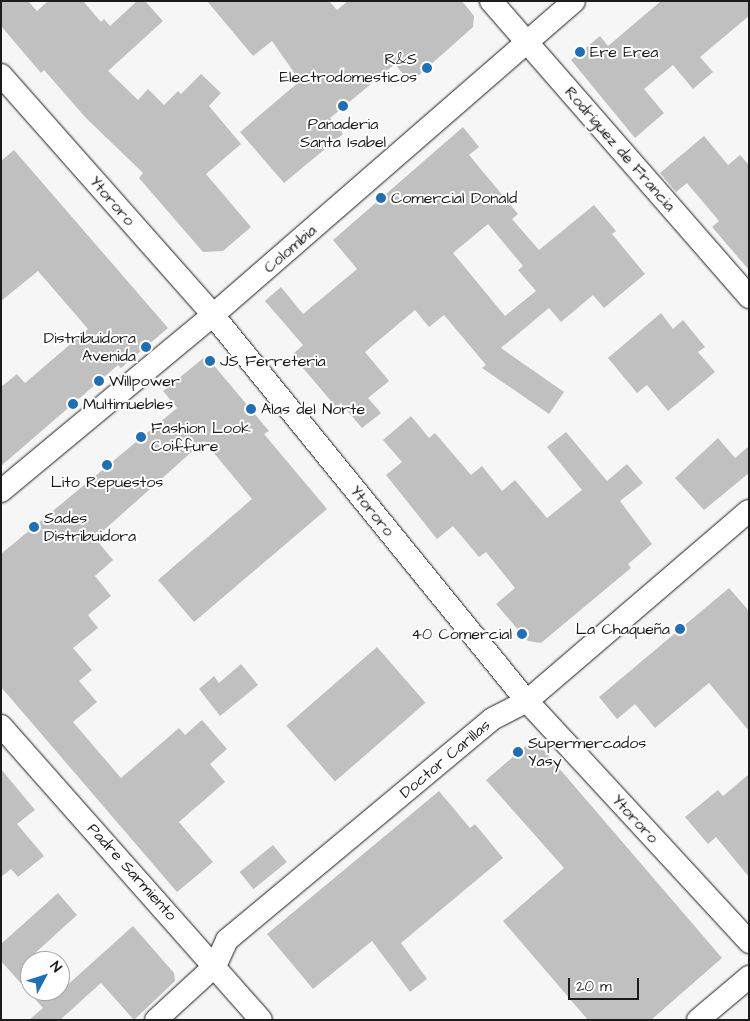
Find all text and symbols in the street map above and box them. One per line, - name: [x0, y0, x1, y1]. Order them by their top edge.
- place label: Ere Erea: [590, 42, 658, 62]
- marker: Ere Erea: [574, 46, 586, 58]
- place label: R&S Electrodomesticos: [280, 49, 417, 87]
- marker: R&S Electrodomesticos: [421, 62, 433, 74]
- street label: Rodríguez de Francia: [561, 83, 679, 215]
- marker: Panaderia Santa Isabel: [337, 100, 349, 112]
- place label: Panaderia Santa Isabel: [300, 114, 386, 152]
- street label: Ytororo: [85, 172, 139, 230]
- place label: Comercial Donald: [391, 188, 517, 208]
- marker: Comercial Donald: [375, 192, 387, 204]
- street label: Colombia: [260, 221, 320, 277]
- place label: Distribuidora Avenida: [44, 328, 136, 366]
- marker: Distribuidora Avenida: [140, 341, 152, 353]
- place label: JS Ferreteria: [220, 351, 326, 371]
- marker: JS Ferreteria: [204, 355, 216, 367]
- place label: Willpower: [109, 371, 180, 391]
- marker: Willpower: [93, 375, 105, 387]
- place label: Multimuebles: [83, 394, 173, 414]
- marker: Multimuebles: [67, 398, 79, 410]
- place label: Alas del Norte: [261, 399, 365, 419]
- marker: Alas del Norte: [245, 403, 257, 415]
- place label: Fashion Look Coiffure: [151, 418, 251, 456]
- marker: Fashion Look Coiffure: [135, 431, 147, 443]
- marker: Lito Repuestos: [101, 459, 113, 471]
- place label: Lito Repuestos: [51, 472, 163, 492]
- street label: Ytororo: [346, 482, 398, 540]
- place label: Sades Distribuidora: [44, 508, 136, 546]
- marker: Sades Distribuidora: [28, 521, 40, 533]
- place label: La Chaqueña: [576, 619, 670, 639]
- marker: La Chaqueña: [674, 623, 686, 635]
- place label: 40 Comercial: [411, 624, 512, 644]
- marker: 40 Comercial: [516, 628, 528, 640]
- street label: Doctor Carillas: [396, 716, 494, 802]
- place label: Supermercados Yasy: [528, 733, 646, 771]
- marker: Supermercados Yasy: [512, 746, 524, 758]
- street label: Ytororo: [608, 791, 662, 847]
- street label: Padre Sarmiento: [83, 819, 181, 925]
- north arrow: [20, 951, 70, 1001]
- text: N: [45, 957, 66, 977]
- scale bar: [570, 968, 641, 1000]
- text: 20 m: [576, 976, 612, 997]

